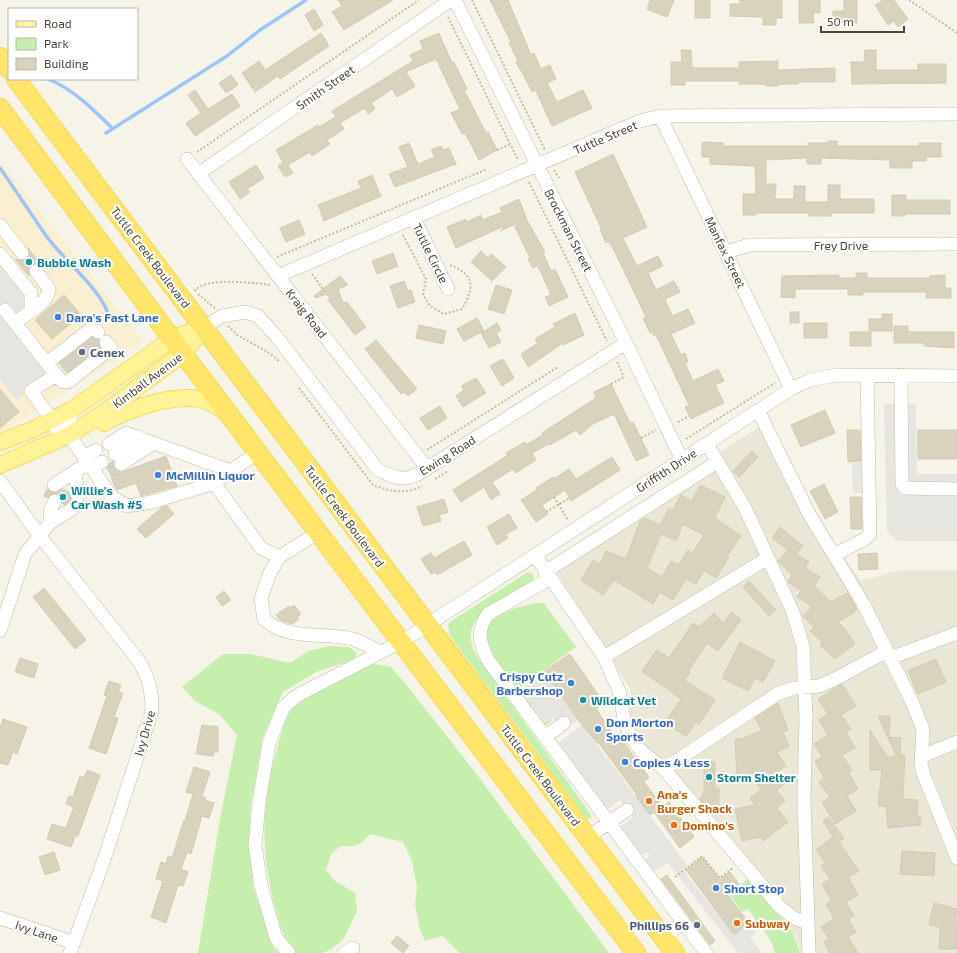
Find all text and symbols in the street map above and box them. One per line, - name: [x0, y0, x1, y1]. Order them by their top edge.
- legend: [8, 8, 138, 80]
- scale bar: [821, 8, 904, 34]
- text: 50 m: [827, 14, 854, 28]
- text: Road: [44, 16, 72, 30]
- text: Park: [44, 36, 69, 50]
- text: Building: [44, 56, 89, 70]
- street label: Smith Street: [293, 62, 357, 112]
- street label: Tuttle Street: [571, 117, 639, 157]
- street label: Brockman Street: [542, 186, 596, 274]
- street label: Tuttle Creek Boulevard: [108, 204, 194, 310]
- street label: Manfax Street: [703, 214, 749, 290]
- street label: Tuttle Circle: [410, 221, 452, 285]
- street label: Frey Drive: [814, 238, 868, 252]
- place label: Bubble Wash: [37, 255, 111, 269]
- marker: Bubble Wash: [24, 257, 34, 267]
- street label: Kraig Road: [283, 286, 331, 340]
- place label: Dara's Fast Lane: [66, 310, 159, 324]
- marker: Dara's Fast Lane: [53, 312, 63, 322]
- place label: Cenex: [90, 345, 125, 359]
- marker: Cenex: [77, 347, 87, 357]
- street label: Kimball Avenue: [109, 349, 185, 411]
- street label: Ewing Road: [416, 432, 478, 478]
- street label: Griffith Drive: [633, 445, 699, 495]
- street label: Tuttle Creek Boulevard: [302, 463, 388, 569]
- place label: McMillin Liquor: [166, 468, 255, 482]
- marker: McMillin Liquor: [153, 470, 163, 480]
- place label: Willie's Car Wash #5: [71, 483, 142, 511]
- marker: Willie's Car Wash #5: [58, 492, 68, 502]
- place label: Crispy Cutz Barbershop: [496, 669, 563, 697]
- marker: Crispy Cutz Barbershop: [566, 678, 576, 688]
- place label: Wildcat Vet: [591, 693, 656, 707]
- marker: Wildcat Vet: [578, 695, 588, 705]
- street label: Ivy Drive: [131, 709, 157, 757]
- place label: Don Morton Sports: [606, 715, 673, 743]
- street label: Tuttle Creek Boulevard: [498, 722, 584, 828]
- marker: Don Morton Sports: [593, 724, 603, 734]
- place label: Copies 4 Less: [633, 755, 710, 769]
- marker: Copies 4 Less: [620, 757, 630, 767]
- place label: Storm Shelter: [717, 770, 796, 784]
- marker: Storm Shelter: [704, 772, 714, 782]
- place label: Ana's Burger Shack: [657, 787, 732, 815]
- marker: Ana's Burger Shack: [644, 796, 654, 806]
- place label: Domino's: [682, 818, 734, 832]
- marker: Domino's: [669, 820, 679, 830]
- place label: Short Stop: [724, 881, 784, 895]
- marker: Short Stop: [711, 883, 721, 893]
- place label: Subway: [745, 916, 790, 931]
- street label: Ivy Lane: [14, 917, 60, 945]
- place label: Phillips 66: [630, 918, 689, 932]
- marker: Subway: [732, 918, 742, 928]
- marker: Phillips 66: [692, 920, 702, 930]

